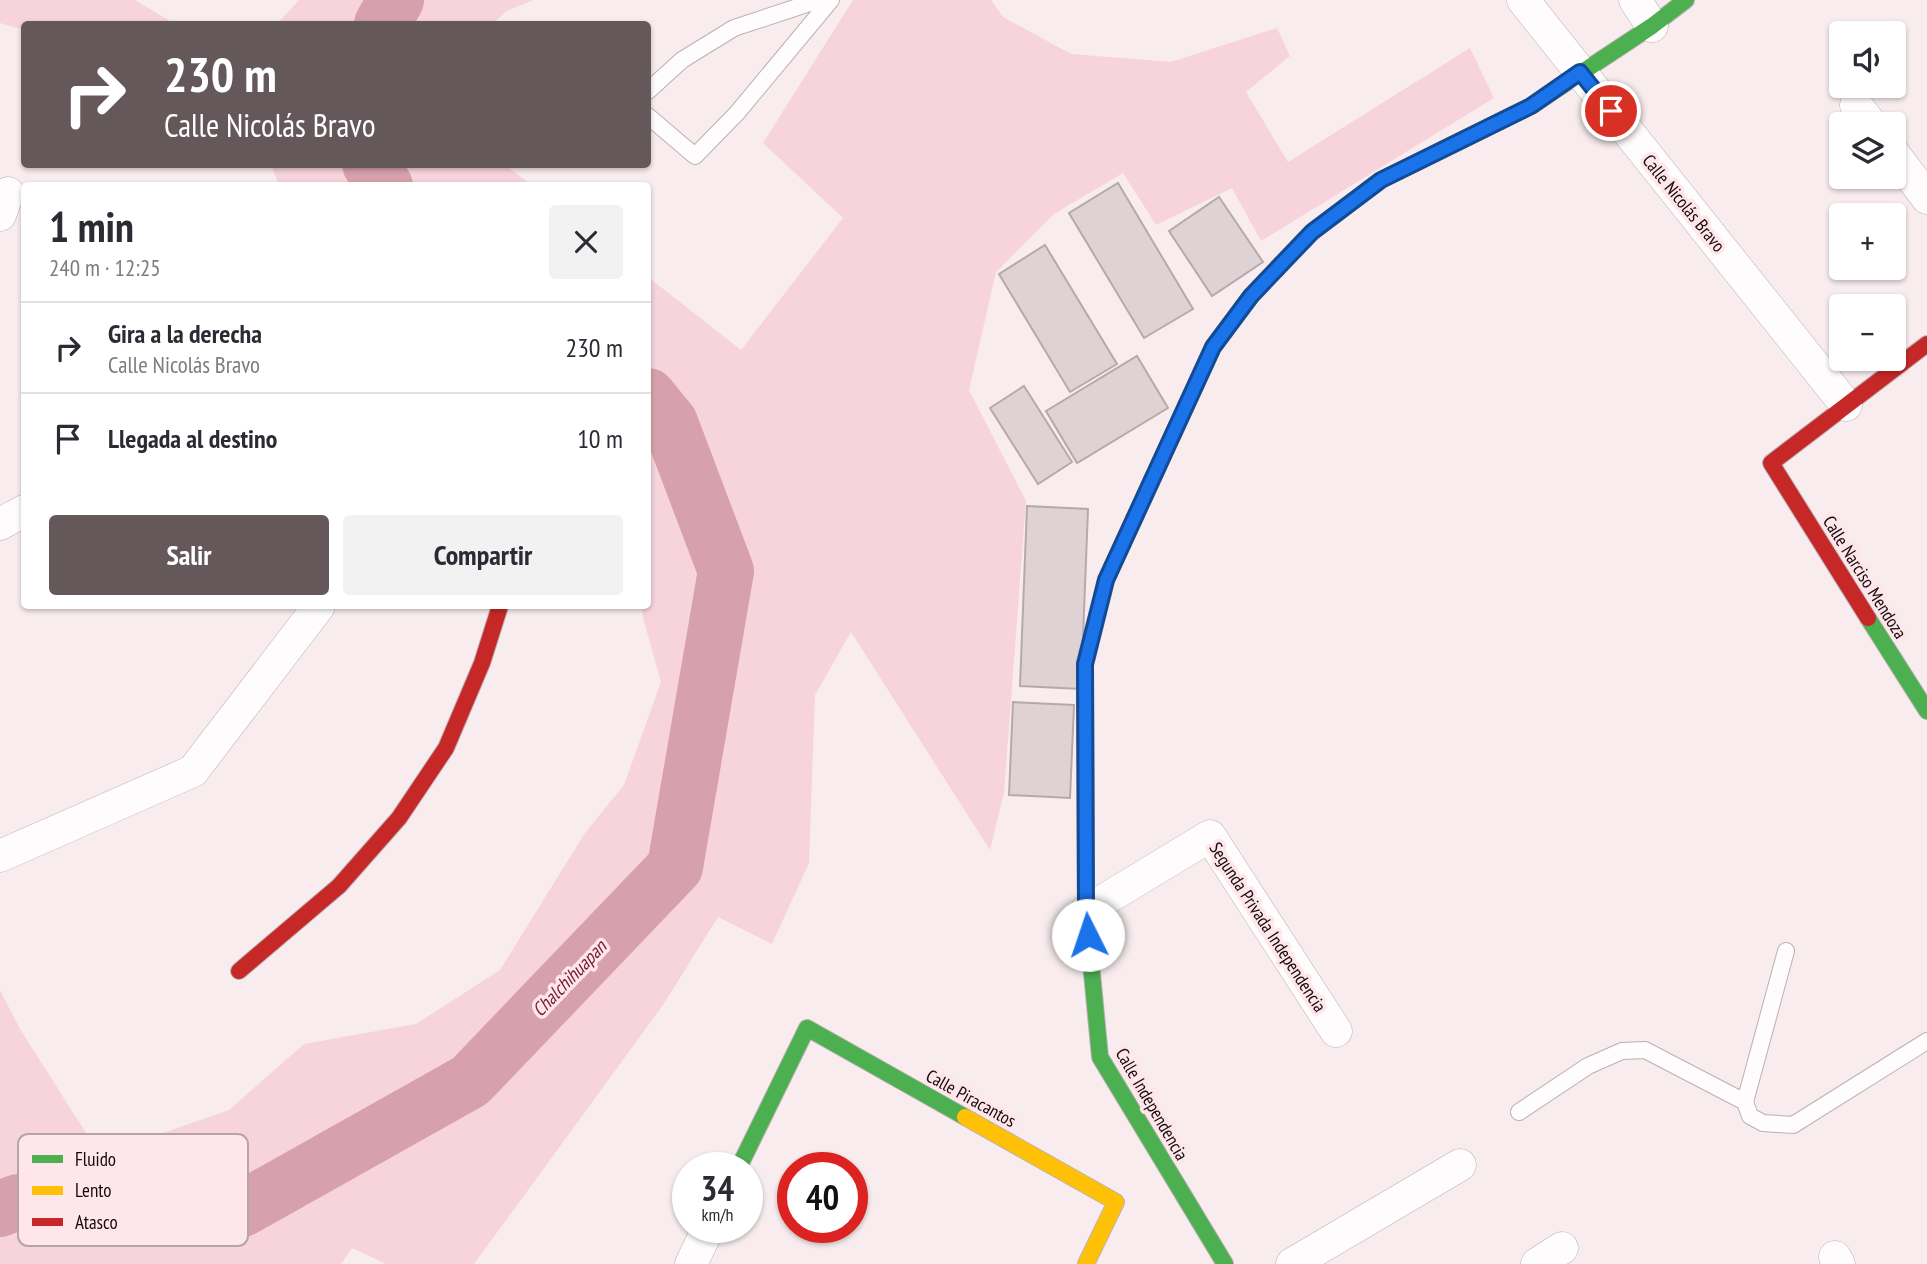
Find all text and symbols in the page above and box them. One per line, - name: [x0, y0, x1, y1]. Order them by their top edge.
- map controls: [1829, 21, 1906, 371]
- button: sound: [1829, 21, 1906, 98]
- text: 230 m: [164, 42, 277, 106]
- icon: right: [49, 49, 140, 140]
- pin: [1581, 81, 1641, 141]
- icon: arrive: [1592, 92, 1630, 130]
- text: Calle Nicolás Bravo: [164, 104, 376, 146]
- button: layers: [1829, 112, 1906, 189]
- street label: Calle Nicolás Bravo: [1638, 150, 1731, 257]
- text: 1 min: [49, 199, 134, 254]
- button: +: [1829, 203, 1906, 280]
- button: close: [549, 205, 623, 279]
- text: 240 m · 12:25: [49, 253, 161, 282]
- button: −: [1829, 294, 1906, 371]
- text: Gira a la derecha: [108, 317, 262, 350]
- icon: right: [49, 329, 87, 367]
- text: 230 m: [565, 331, 623, 364]
- text: Calle Nicolás Bravo: [108, 350, 260, 379]
- icon: arrive: [49, 420, 87, 458]
- text: Llegada al destino: [108, 422, 277, 455]
- text: 10 m: [577, 422, 623, 455]
- street label: Calle Narciso Mendoza: [1818, 511, 1912, 643]
- button: Salir: [49, 515, 329, 595]
- button: Compartir: [343, 515, 623, 595]
- street label: Segunda Privada Independencia: [1204, 838, 1332, 1016]
- position arrow: [1051, 898, 1125, 972]
- water label: Chalchihuapan: [527, 934, 612, 1021]
- street label: Calle Independencia: [1111, 1044, 1193, 1164]
- street label: Calle Piracantos: [922, 1064, 1020, 1132]
- legend: [18, 1134, 248, 1246]
- text: Fluido: [75, 1147, 116, 1171]
- speed limit sign: 40: [777, 1152, 868, 1243]
- text: 34: [701, 1165, 734, 1211]
- text: Lento: [75, 1178, 112, 1202]
- text: km/h: [702, 1203, 733, 1226]
- text: Atasco: [75, 1210, 118, 1234]

